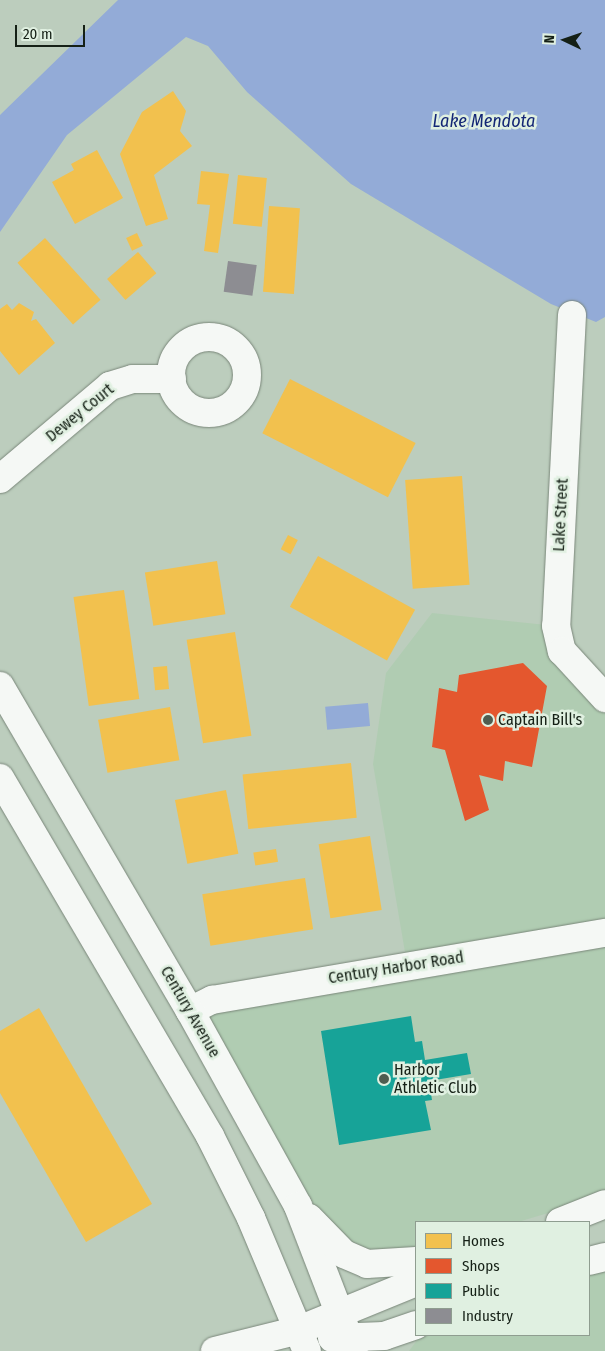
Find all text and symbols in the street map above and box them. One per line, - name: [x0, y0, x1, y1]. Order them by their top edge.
- scale bar: [18, 15, 88, 47]
- north arrow: [540, 15, 590, 65]
- text: 20 m: [23, 25, 53, 43]
- text: N: [541, 35, 558, 44]
- water label: Lake Mendota: [433, 110, 535, 132]
- street label: Dewey Court: [42, 380, 118, 446]
- street label: Lake Street: [549, 478, 573, 552]
- place label: Captain Bill's: [498, 710, 582, 730]
- marker: Captain Bill's: [482, 714, 494, 726]
- street label: Century Harbor Road: [327, 948, 465, 988]
- street label: Century Avenue: [156, 963, 224, 1061]
- place label: Harbor Athletic Club: [394, 1060, 477, 1098]
- marker: Harbor Athletic Club: [378, 1073, 390, 1085]
- legend: [415, 1221, 590, 1336]
- text: Homes: [462, 1232, 504, 1250]
- text: Shops: [462, 1257, 500, 1275]
- text: Public: [462, 1282, 499, 1300]
- text: Industry: [462, 1307, 513, 1325]

